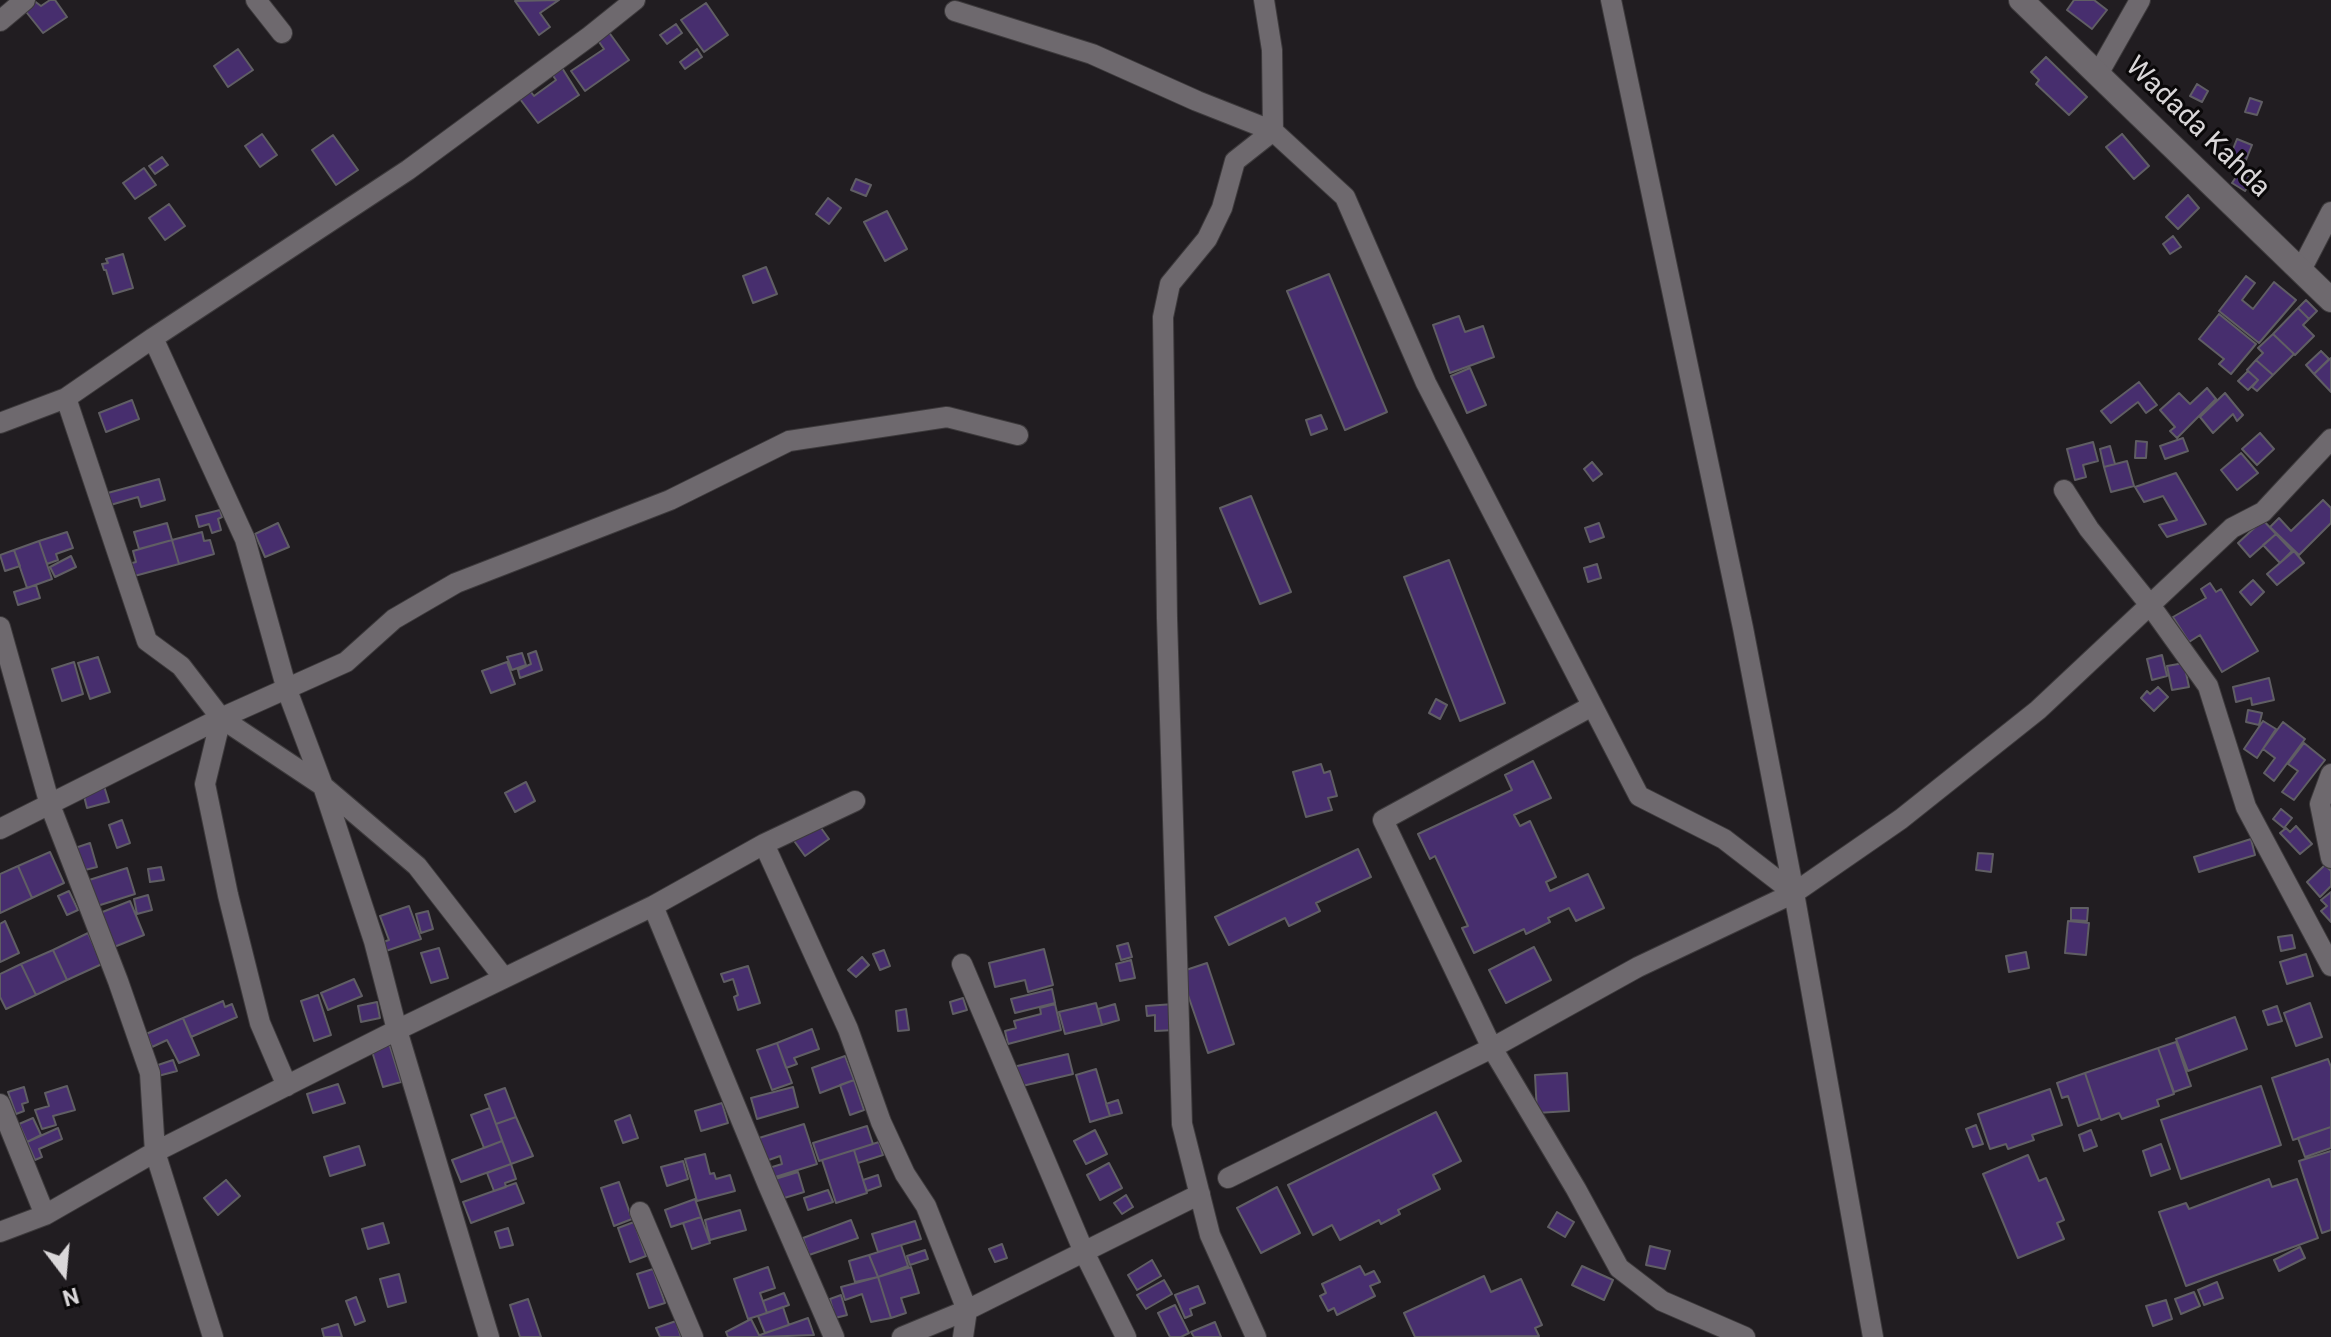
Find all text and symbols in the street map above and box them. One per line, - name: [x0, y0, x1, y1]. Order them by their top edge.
- street label: Wadada Kahda: [2118, 51, 2276, 205]
- north arrow: [24, 1233, 104, 1313]
- text: N: [60, 1282, 82, 1311]

